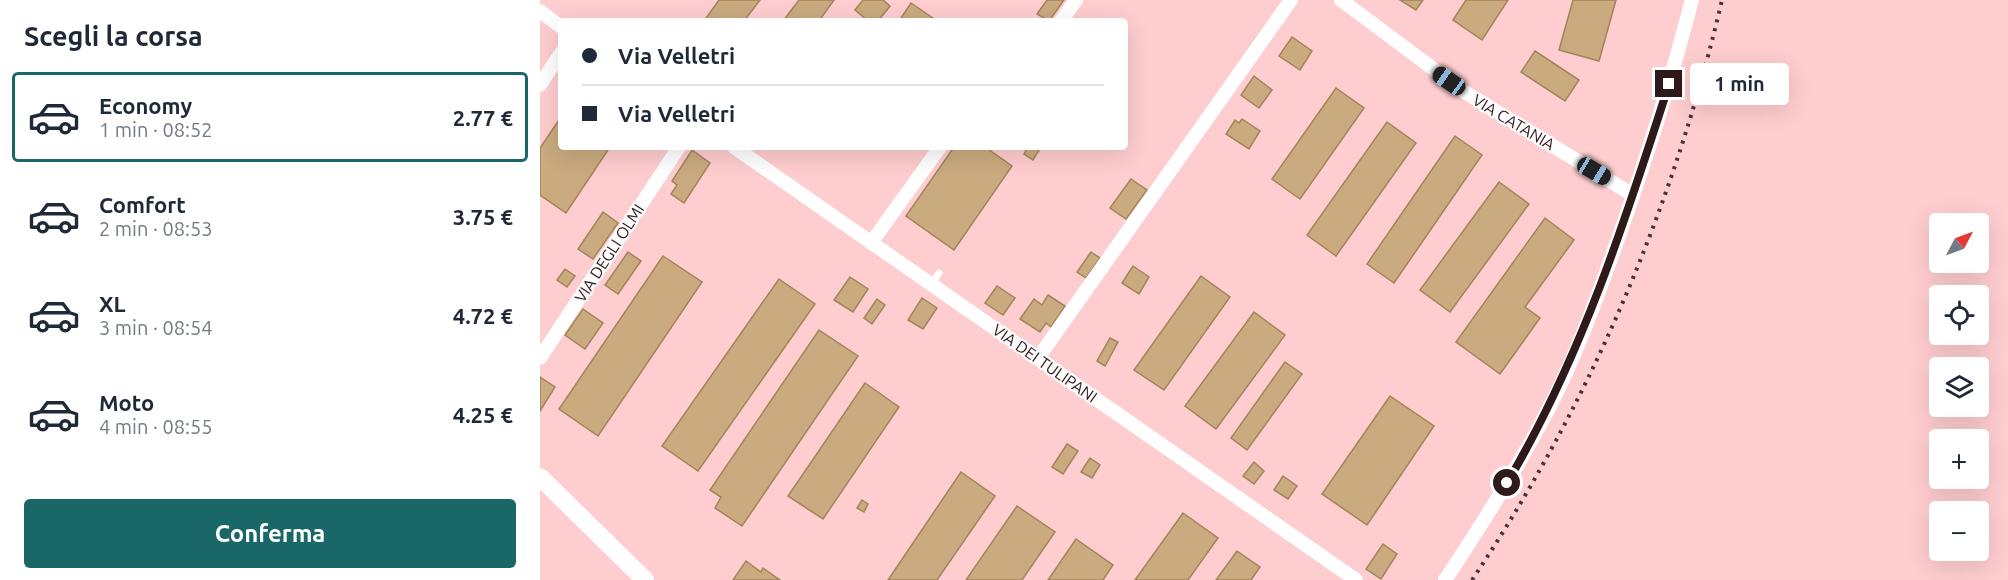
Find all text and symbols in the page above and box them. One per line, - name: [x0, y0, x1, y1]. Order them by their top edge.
- text: Scegli la corsa: [24, 21, 203, 51]
- text: Via Velletri: [618, 43, 735, 68]
- car: [1429, 63, 1469, 99]
- callout: 1 min: [1690, 63, 1789, 105]
- route end: [1655, 70, 1682, 97]
- text: 1 min: [1714, 72, 1765, 95]
- icon: car: [27, 90, 81, 144]
- street label: VIA CATANIA: [1470, 91, 1559, 154]
- text: Economy: [99, 93, 192, 118]
- text: Via Velletri: [618, 101, 735, 126]
- text: 2.77 €: [453, 105, 513, 130]
- text: 1 min · 08:52: [99, 118, 213, 141]
- car: [1574, 154, 1614, 188]
- icon: car: [27, 189, 81, 243]
- text: Comfort: [99, 192, 186, 217]
- street label: VIA DEGLI OLMI: [571, 201, 647, 305]
- text: 3.75 €: [453, 204, 513, 229]
- north arrow: [1929, 213, 1989, 273]
- map controls: [1929, 213, 1989, 561]
- text: 2 min · 08:53: [99, 217, 213, 240]
- button: locate: [1929, 285, 1989, 345]
- icon: car: [27, 288, 81, 342]
- text: XL: [99, 291, 126, 316]
- text: 4.72 €: [453, 303, 513, 328]
- text: 3 min · 08:54: [99, 316, 213, 339]
- street label: VIA DEI TULIPANI: [989, 320, 1101, 406]
- button: layers: [1929, 357, 1989, 417]
- icon: car: [27, 387, 81, 441]
- text: Moto: [99, 390, 154, 415]
- text: 4.25 €: [453, 402, 513, 427]
- text: 4 min · 08:55: [99, 415, 213, 438]
- button: +: [1929, 429, 1989, 489]
- route start: [1493, 469, 1520, 496]
- button: Conferma: [24, 499, 516, 568]
- button: −: [1929, 501, 1989, 561]

